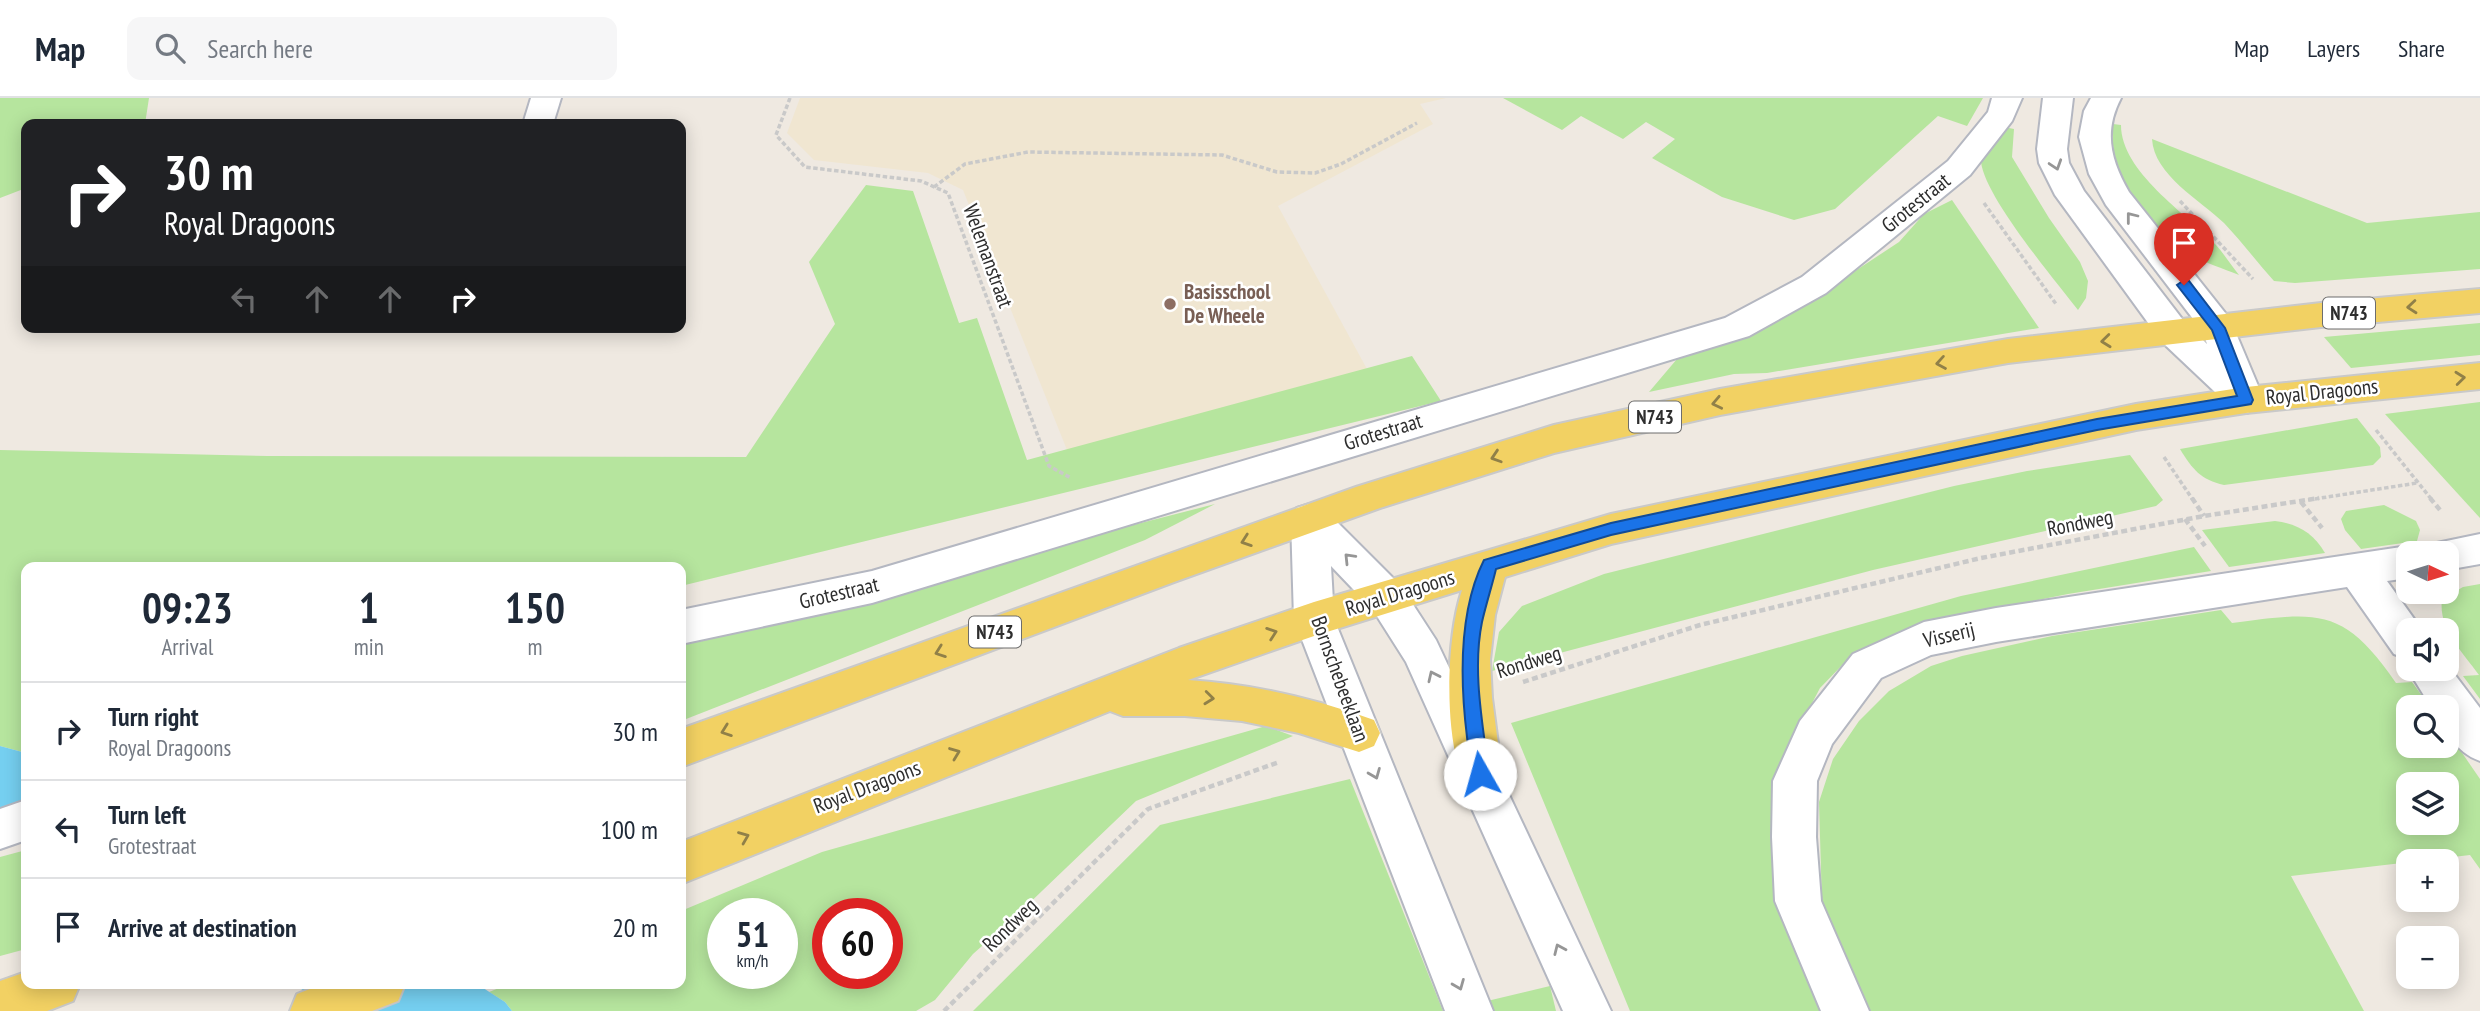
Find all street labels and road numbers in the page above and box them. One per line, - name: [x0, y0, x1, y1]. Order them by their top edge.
- street label: Grotestraat: [1876, 167, 1956, 238]
- street label: Welemanstraat: [957, 200, 1020, 311]
- road number: N743: [2323, 298, 2375, 328]
- street label: Royal Dragoons: [2265, 372, 2379, 411]
- road number: N743: [1629, 402, 1681, 432]
- street label: Grotestraat: [1340, 407, 1426, 456]
- street label: Rondweg: [2045, 503, 2115, 542]
- street label: Royal Dragoons: [1342, 563, 1458, 622]
- street label: Grotestraat: [797, 570, 881, 615]
- street label: Bornschebeeklaan: [1305, 612, 1376, 745]
- street label: Visserij: [1920, 616, 1977, 654]
- road number: N743: [969, 617, 1021, 648]
- street label: Rondweg: [1493, 639, 1565, 684]
- street label: Royal Dragoons: [809, 754, 924, 819]
- street label: Rondweg: [976, 892, 1043, 957]

